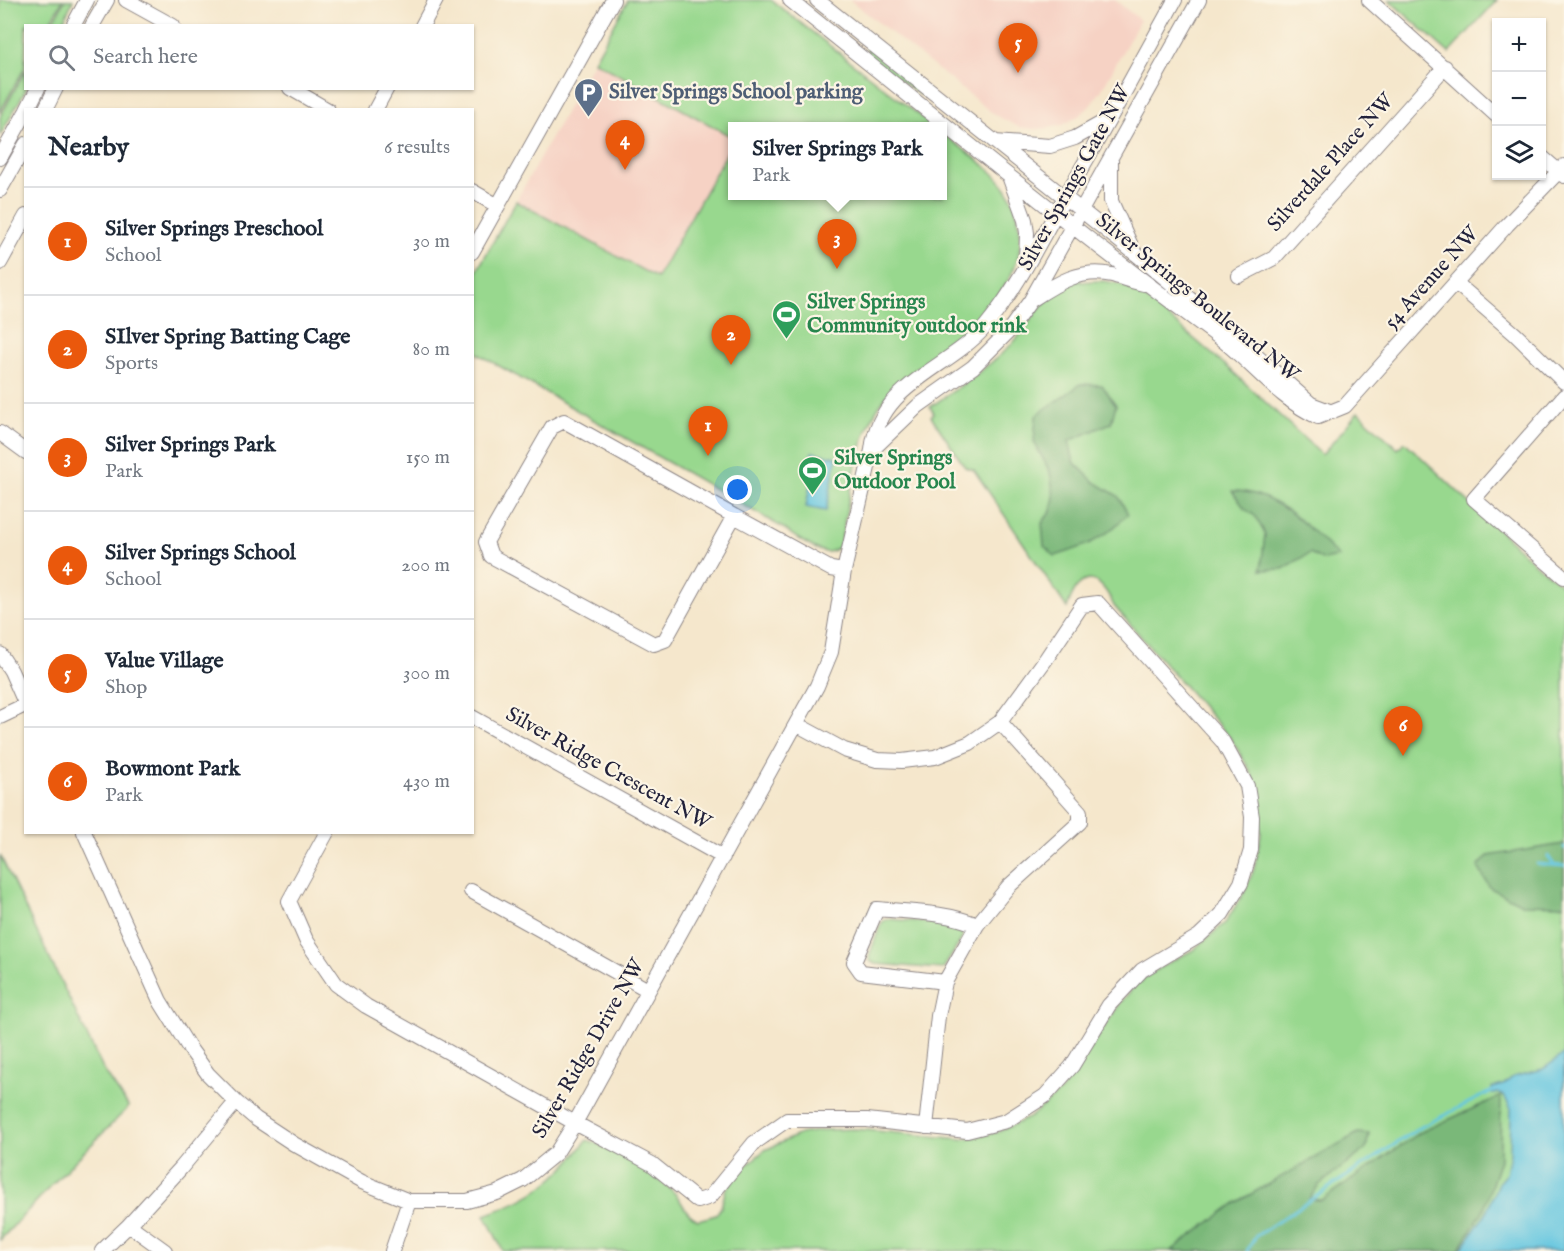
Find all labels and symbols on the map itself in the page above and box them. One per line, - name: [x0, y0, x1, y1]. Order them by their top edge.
- pin: 5: [998, 23, 1038, 73]
- parking icon: Silver Springs School parking: [572, 76, 604, 118]
- place label: Silver Springs School parking: [609, 79, 864, 106]
- street label: Silver Springs Gate NW: [1013, 79, 1138, 276]
- street label: Silverdale Place NW: [1262, 87, 1401, 238]
- pin: 4: [606, 120, 644, 170]
- street label: Silver Springs Boulevard NW: [1090, 207, 1305, 389]
- pin: 3: [818, 220, 856, 269]
- street label: 54 Avenue NW: [1379, 220, 1486, 335]
- place label: Silver Springs Community outdoor rink: [807, 289, 1027, 340]
- sports icon: Silver Springs Community outdoor rink: [770, 298, 802, 340]
- pin: 2: [712, 316, 750, 365]
- pin: 1: [688, 406, 728, 456]
- place label: Silver Springs Outdoor Pool: [834, 445, 957, 496]
- sports icon: Silver Springs Outdoor Pool: [797, 454, 829, 496]
- your location: [723, 475, 752, 504]
- street label: Silver Ridge Crescent NW: [501, 701, 716, 837]
- pin: 6: [1384, 706, 1422, 756]
- street label: Silver Ridge Drive NW: [527, 954, 652, 1144]

